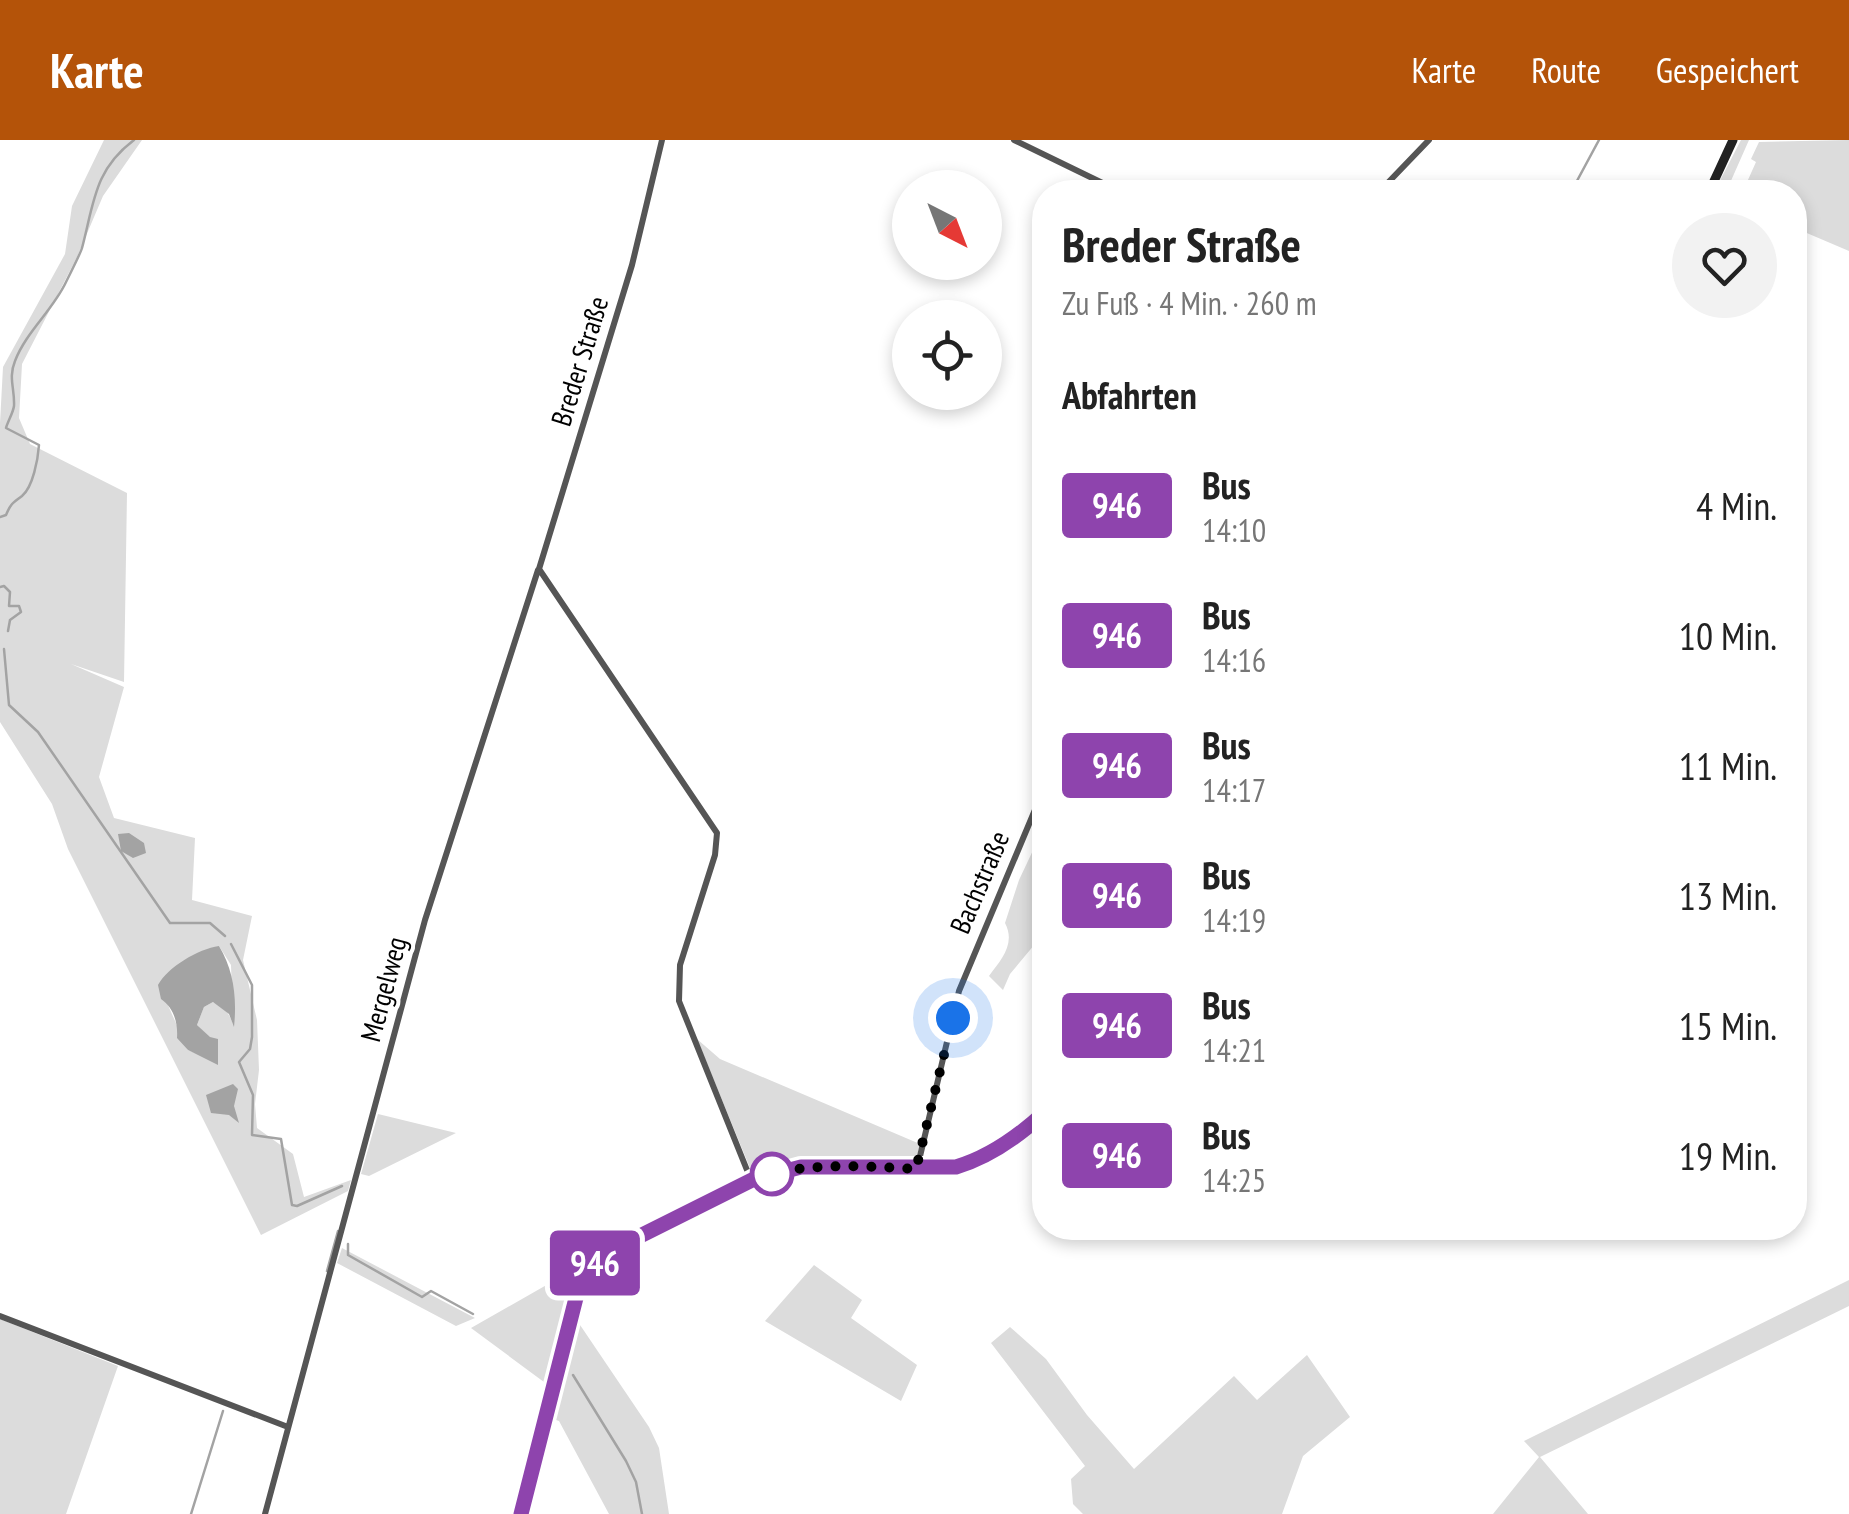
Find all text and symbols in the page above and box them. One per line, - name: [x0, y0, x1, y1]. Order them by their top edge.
- text: Karte: [50, 39, 144, 101]
- text: Karte: [1412, 47, 1476, 93]
- text: Route: [1531, 47, 1601, 93]
- text: Gespeichert: [1656, 47, 1799, 93]
- north arrow: [892, 170, 1002, 280]
- map controls: [892, 170, 1002, 410]
- text: Breder Straße: [1062, 213, 1301, 275]
- button: heart: [1672, 213, 1777, 318]
- text: Zu Fuß · 4 Min. · 260 m: [1062, 282, 1317, 324]
- street label: Breder Straße: [542, 292, 616, 430]
- button: locate: [892, 300, 1002, 410]
- text: Abfahrten: [1062, 370, 1197, 419]
- text: Bus: [1202, 460, 1251, 509]
- text: 4 Min.: [1696, 481, 1777, 530]
- text: 946: [1092, 482, 1142, 528]
- text: 14:10: [1202, 509, 1266, 551]
- text: Bus: [1202, 590, 1251, 639]
- text: 10 Min.: [1679, 611, 1777, 660]
- text: 946: [1092, 612, 1142, 658]
- text: 14:16: [1202, 639, 1266, 681]
- text: Bus: [1202, 720, 1251, 769]
- text: 11 Min.: [1679, 741, 1777, 790]
- text: 946: [1092, 742, 1142, 788]
- text: 14:17: [1202, 769, 1266, 811]
- street label: Bachstraße: [941, 825, 1017, 939]
- text: Bus: [1202, 850, 1251, 899]
- text: 13 Min.: [1679, 871, 1777, 920]
- text: 946: [1092, 872, 1142, 918]
- text: 14:19: [1202, 899, 1266, 941]
- street label: Mergelweg: [351, 933, 415, 1045]
- text: Bus: [1202, 980, 1251, 1029]
- your location: [928, 993, 978, 1043]
- text: 15 Min.: [1679, 1001, 1777, 1050]
- text: 946: [1092, 1002, 1142, 1048]
- text: 14:21: [1202, 1029, 1266, 1071]
- text: Bus: [1202, 1110, 1251, 1159]
- text: 19 Min.: [1679, 1131, 1777, 1180]
- text: 946: [1092, 1132, 1142, 1178]
- unlabelled marker: [751, 1153, 793, 1195]
- text: 14:25: [1202, 1159, 1266, 1201]
- line badge: 946: [538, 1230, 652, 1296]
- text: 946: [570, 1240, 620, 1286]

